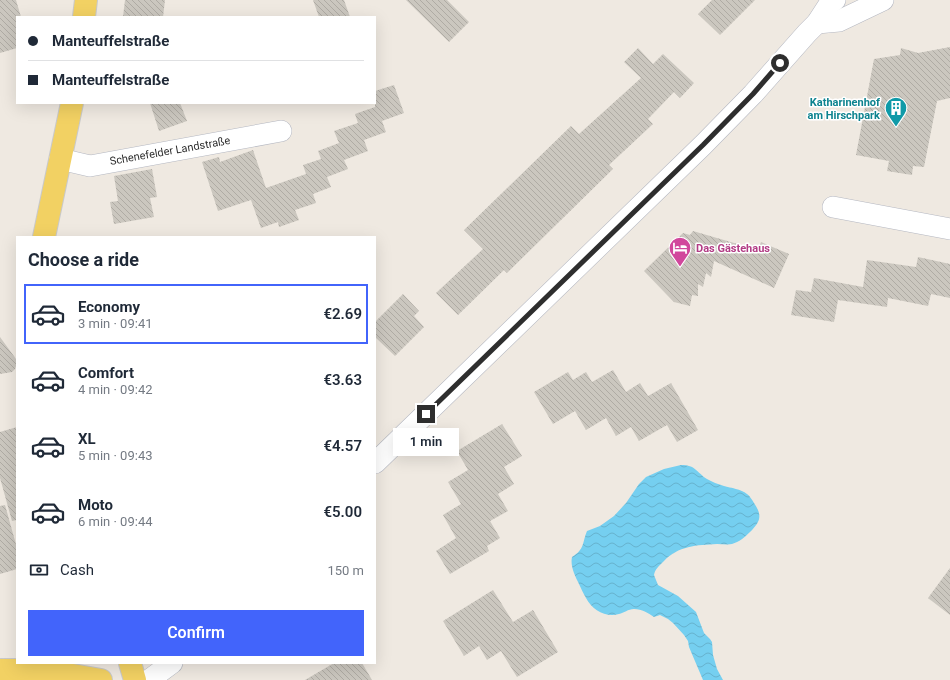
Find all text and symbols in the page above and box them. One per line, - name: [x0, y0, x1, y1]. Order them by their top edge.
- text: Manteuffelstraße: [52, 32, 169, 50]
- route start: [771, 54, 789, 72]
- text: Manteuffelstraße: [52, 71, 169, 89]
- building icon: Katharinenhof am Hirschpark: [883, 95, 909, 128]
- place label: Katharinenhof am Hirschpark: [808, 96, 880, 122]
- street label: Schenefelder Landstraße: [109, 134, 231, 168]
- hotel icon: Das Gästehaus: [667, 235, 693, 268]
- place label: Das Gästehaus: [696, 242, 770, 255]
- text: Choose a ride: [28, 249, 139, 270]
- icon: car: [30, 296, 66, 332]
- text: Economy: [78, 298, 140, 316]
- text: €2.69: [323, 305, 362, 323]
- text: 3 min · 09:41: [78, 316, 153, 331]
- icon: car: [30, 362, 66, 398]
- text: Comfort: [78, 364, 134, 382]
- text: €3.63: [323, 371, 362, 389]
- text: 4 min · 09:42: [78, 382, 153, 397]
- route end: [417, 405, 435, 423]
- icon: car: [30, 428, 66, 464]
- callout: 1 min: [393, 428, 459, 456]
- text: XL: [78, 430, 96, 448]
- text: 1 min: [410, 434, 442, 449]
- text: €4.57: [323, 437, 362, 455]
- text: 5 min · 09:43: [78, 448, 153, 463]
- icon: car: [30, 494, 66, 530]
- text: Moto: [78, 496, 113, 514]
- text: €5.00: [323, 503, 362, 521]
- text: 6 min · 09:44: [78, 514, 153, 529]
- icon: cash: [28, 559, 50, 581]
- text: Cash: [60, 561, 94, 579]
- text: 150 m: [327, 563, 364, 578]
- button: Confirm: [28, 610, 364, 656]

